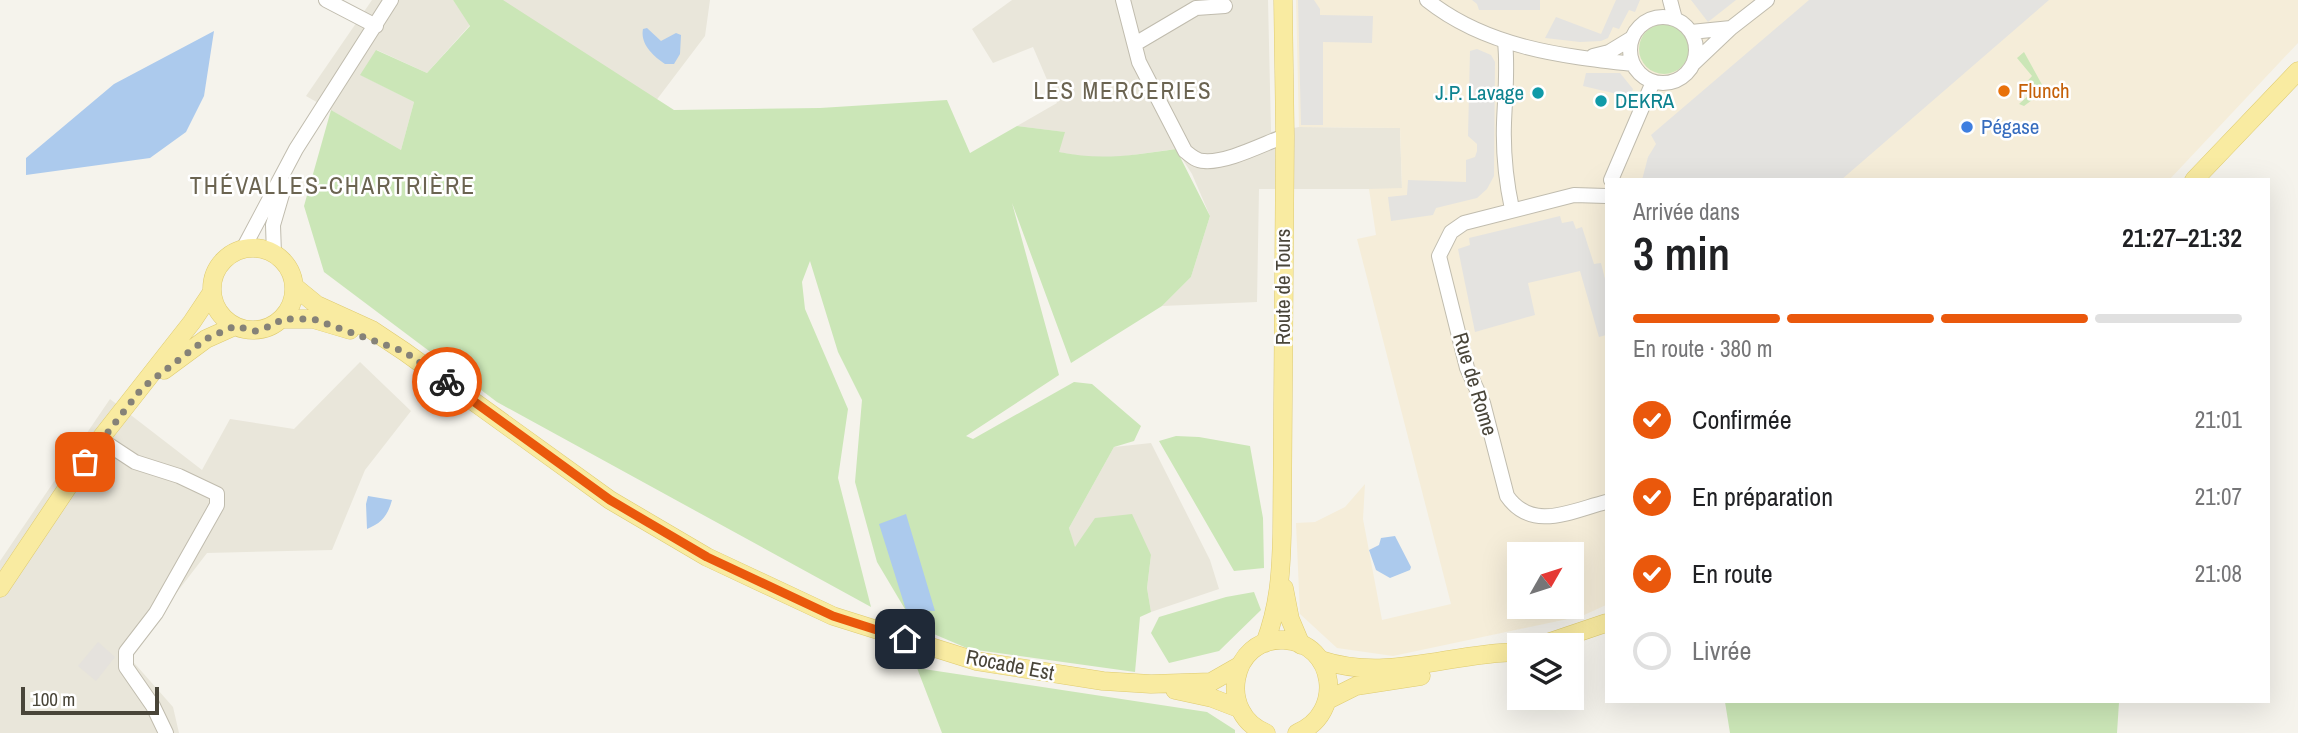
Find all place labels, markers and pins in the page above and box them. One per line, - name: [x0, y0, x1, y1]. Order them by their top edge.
- place label: Flunch: [2018, 76, 2070, 105]
- place label: J.P. Lavage: [1435, 78, 1524, 107]
- marker: Flunch: [1996, 83, 2012, 99]
- marker: J.P. Lavage: [1530, 85, 1546, 101]
- place label: DEKRA: [1615, 86, 1675, 115]
- marker: DEKRA: [1593, 93, 1609, 109]
- place label: Pégase: [1981, 112, 2039, 141]
- marker: Pégase: [1959, 119, 1975, 135]
- pin: [55, 432, 115, 492]
- pin: [875, 609, 935, 669]

